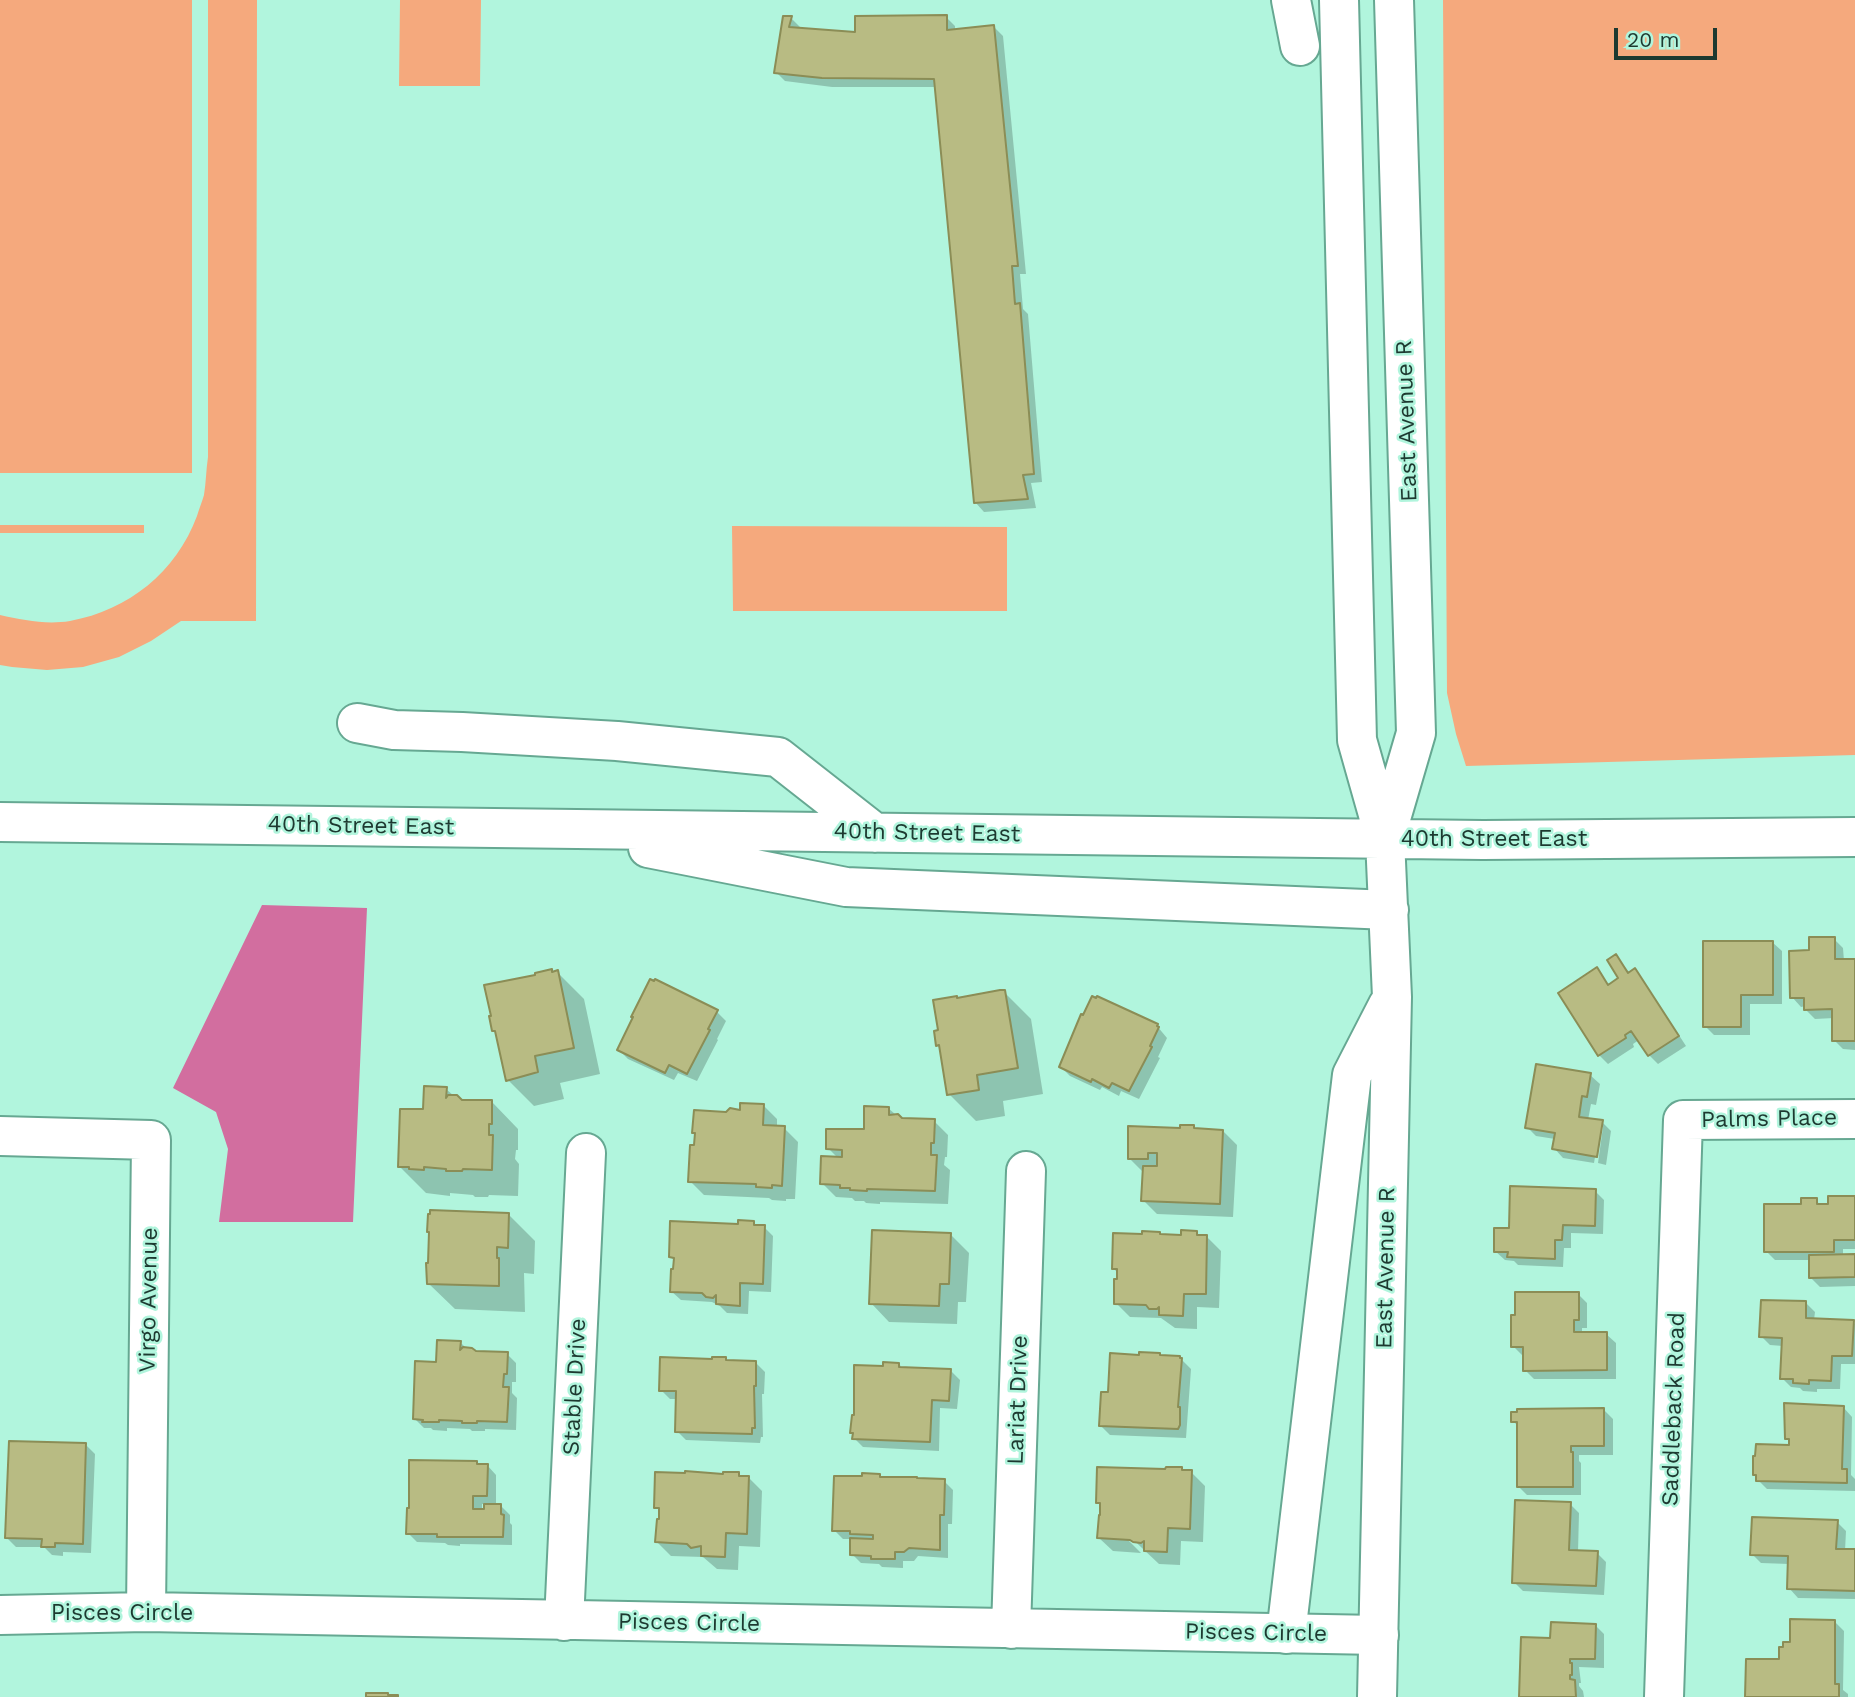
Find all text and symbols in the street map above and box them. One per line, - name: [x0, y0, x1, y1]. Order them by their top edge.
- scale bar: [1617, 14, 1720, 58]
- text: 20 m: [1627, 27, 1679, 52]
- street label: East Avenue R: [1390, 340, 1424, 502]
- street label: 40th Street East: [267, 811, 455, 841]
- street label: 40th Street East: [833, 818, 1021, 848]
- street label: 40th Street East: [1401, 825, 1587, 853]
- street label: Palms Place: [1701, 1104, 1837, 1134]
- street label: East Avenue R: [1371, 1187, 1401, 1349]
- street label: Virgo Avenue: [134, 1227, 164, 1373]
- street label: Saddleback Road: [1657, 1312, 1691, 1506]
- street label: Stable Drive: [558, 1318, 592, 1456]
- street label: Lariat Drive: [1002, 1335, 1034, 1465]
- street label: Pisces Circle: [51, 1599, 193, 1627]
- street label: Pisces Circle: [618, 1608, 760, 1638]
- street label: Pisces Circle: [1185, 1618, 1327, 1648]

